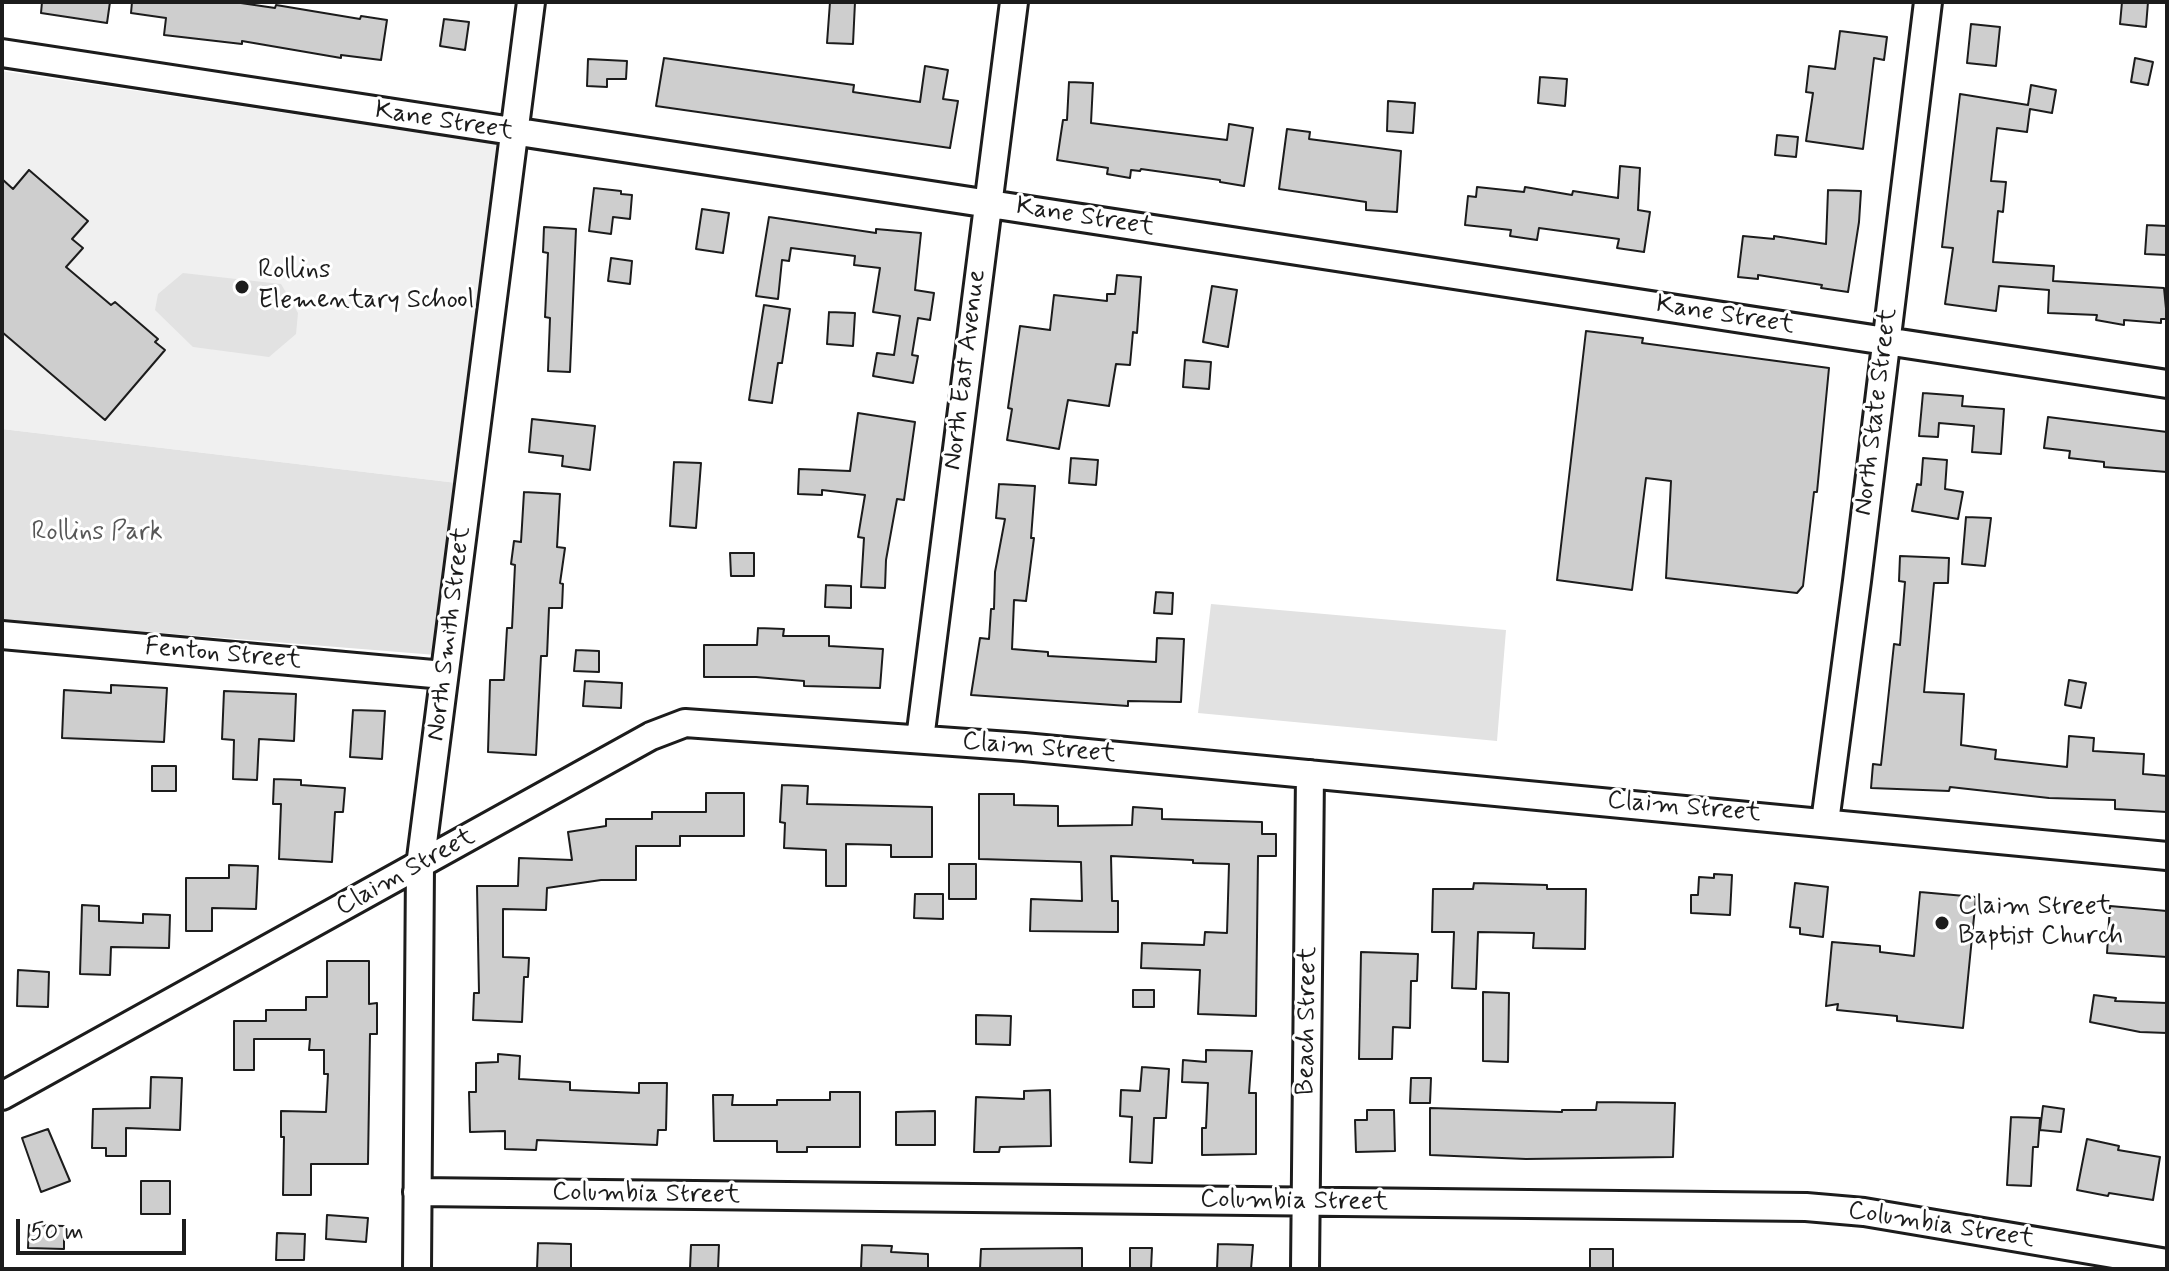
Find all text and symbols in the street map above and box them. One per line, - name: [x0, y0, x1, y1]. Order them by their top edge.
- street label: Kane Street: [373, 96, 515, 148]
- street label: Kane Street: [1014, 192, 1156, 244]
- place label: Rollins Elementary School: [258, 256, 474, 318]
- street label: North East Avenue: [938, 268, 994, 472]
- marker: Rollins Elementary School: [233, 278, 251, 296]
- street label: Kane Street: [1654, 290, 1796, 342]
- street label: North State Street: [1849, 307, 1905, 517]
- park label: Rollins Park: [31, 518, 163, 550]
- street label: North Smith Street: [421, 525, 479, 743]
- street label: Fenton Street: [144, 633, 302, 677]
- street label: Claim Street: [961, 727, 1117, 771]
- street label: Claim Street: [1606, 786, 1762, 830]
- street label: Claim Street: [331, 822, 481, 924]
- place label: Claim Street Baptist Church: [1958, 892, 2123, 954]
- marker: Claim Street Baptist Church: [1933, 914, 1951, 932]
- street label: Beach Street: [1291, 946, 1325, 1096]
- street label: Columbia Street: [552, 1178, 740, 1212]
- street label: Columbia Street: [1200, 1185, 1388, 1219]
- street label: Columbia Street: [1846, 1196, 2036, 1256]
- scale bar: [20, 1203, 190, 1253]
- text: 50 m: [30, 1217, 84, 1248]

